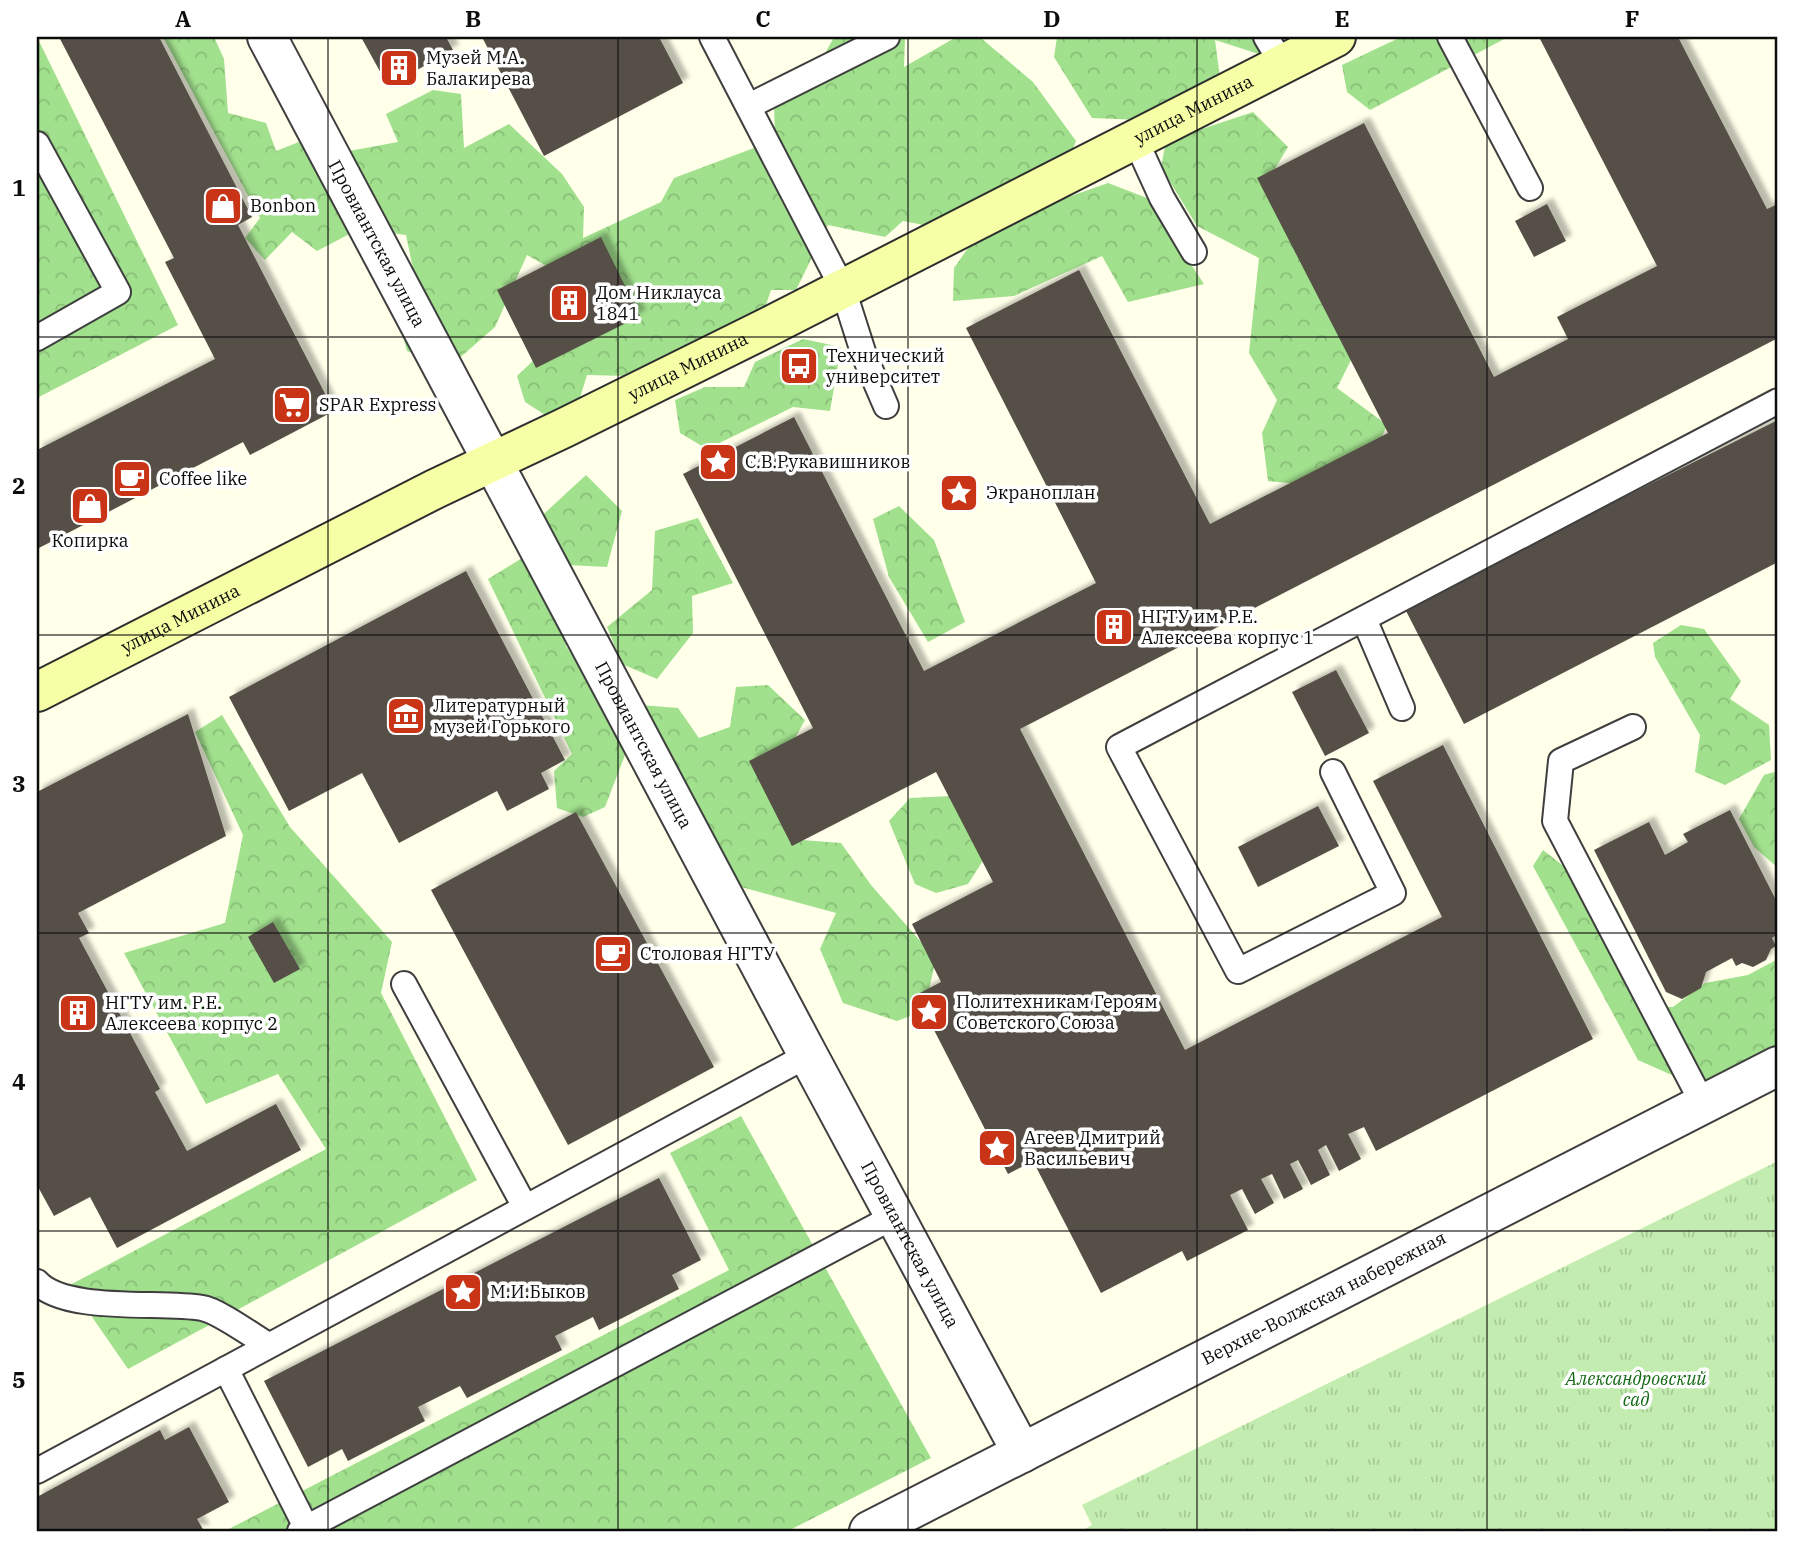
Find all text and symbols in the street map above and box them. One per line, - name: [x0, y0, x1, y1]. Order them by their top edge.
- text: A: [175, 3, 191, 33]
- text: B: [465, 3, 481, 33]
- text: C: [755, 3, 771, 33]
- text: D: [1043, 3, 1061, 33]
- text: E: [1334, 3, 1350, 33]
- text: F: [1625, 3, 1639, 33]
- place label: Музей М.А. Балакирева: [426, 46, 531, 90]
- building icon: Музей М.А. Балакирева: [378, 47, 420, 89]
- street label: улица Минина: [1130, 69, 1257, 149]
- street label: Провиантская улица: [323, 156, 431, 331]
- text: 1: [12, 172, 26, 202]
- shop icon: Bonbon: [202, 185, 244, 227]
- place label: Bonbon: [250, 194, 316, 217]
- place label: Дом Никлауса 1841: [596, 281, 722, 325]
- building icon: Дом Никлауса 1841: [548, 282, 590, 324]
- street label: улица Минина: [624, 327, 752, 405]
- place label: Технический университет: [826, 344, 945, 388]
- bus stop icon: Технический университет: [778, 345, 820, 387]
- supermarket icon: SPAR Express: [271, 384, 313, 426]
- place label: SPAR Express: [319, 393, 436, 416]
- place icon: С.В.Рукавишников: [697, 441, 739, 483]
- place label: С.В.Рукавишников: [745, 450, 910, 473]
- cafe icon: Coffee like: [111, 458, 153, 500]
- place label: Coffee like: [159, 467, 247, 490]
- text: 2: [12, 470, 26, 500]
- place icon: Экраноплан: [938, 472, 980, 514]
- place label: Экраноплан: [986, 481, 1096, 504]
- shop icon: Копирка: [69, 485, 111, 527]
- place label: Копирка: [51, 529, 129, 552]
- street label: улица Минина: [117, 578, 244, 658]
- place label: НГТУ им. Р.Е. Алексеева корпус 1: [1141, 605, 1314, 649]
- building icon: НГТУ им. Р.Е. Алексеева корпус 1: [1093, 606, 1135, 648]
- street label: Провиантская улица: [590, 657, 698, 833]
- place label: Литературный музей Горького: [433, 694, 570, 738]
- museum icon: Литературный музей Горького: [385, 695, 427, 737]
- text: 3: [12, 768, 26, 798]
- cafe icon: Столовая НГТУ: [592, 933, 634, 975]
- place label: Столовая НГТУ: [640, 942, 775, 965]
- place label: Политехникам Героям Советского Союза: [956, 990, 1158, 1034]
- place label: НГТУ им. Р.Е. Алексеева корпус 2: [105, 991, 278, 1035]
- place icon: Политехникам Героям Советского Союза: [908, 991, 950, 1033]
- building icon: НГТУ им. Р.Е. Алексеева корпус 2: [57, 992, 99, 1034]
- text: 4: [12, 1066, 26, 1096]
- place label: Агеев Дмитрий Васильевич: [1024, 1126, 1161, 1170]
- place icon: Агеев Дмитрий Васильевич: [976, 1127, 1018, 1169]
- street label: Провиантская улица: [856, 1157, 965, 1332]
- street label: Верхне-Волжская набережная: [1198, 1226, 1450, 1370]
- place icon: М.И.Быков: [442, 1271, 484, 1313]
- place label: М.И.Быков: [490, 1280, 586, 1303]
- text: 5: [12, 1364, 26, 1394]
- park label: Александровский сад: [1564, 1367, 1707, 1411]

